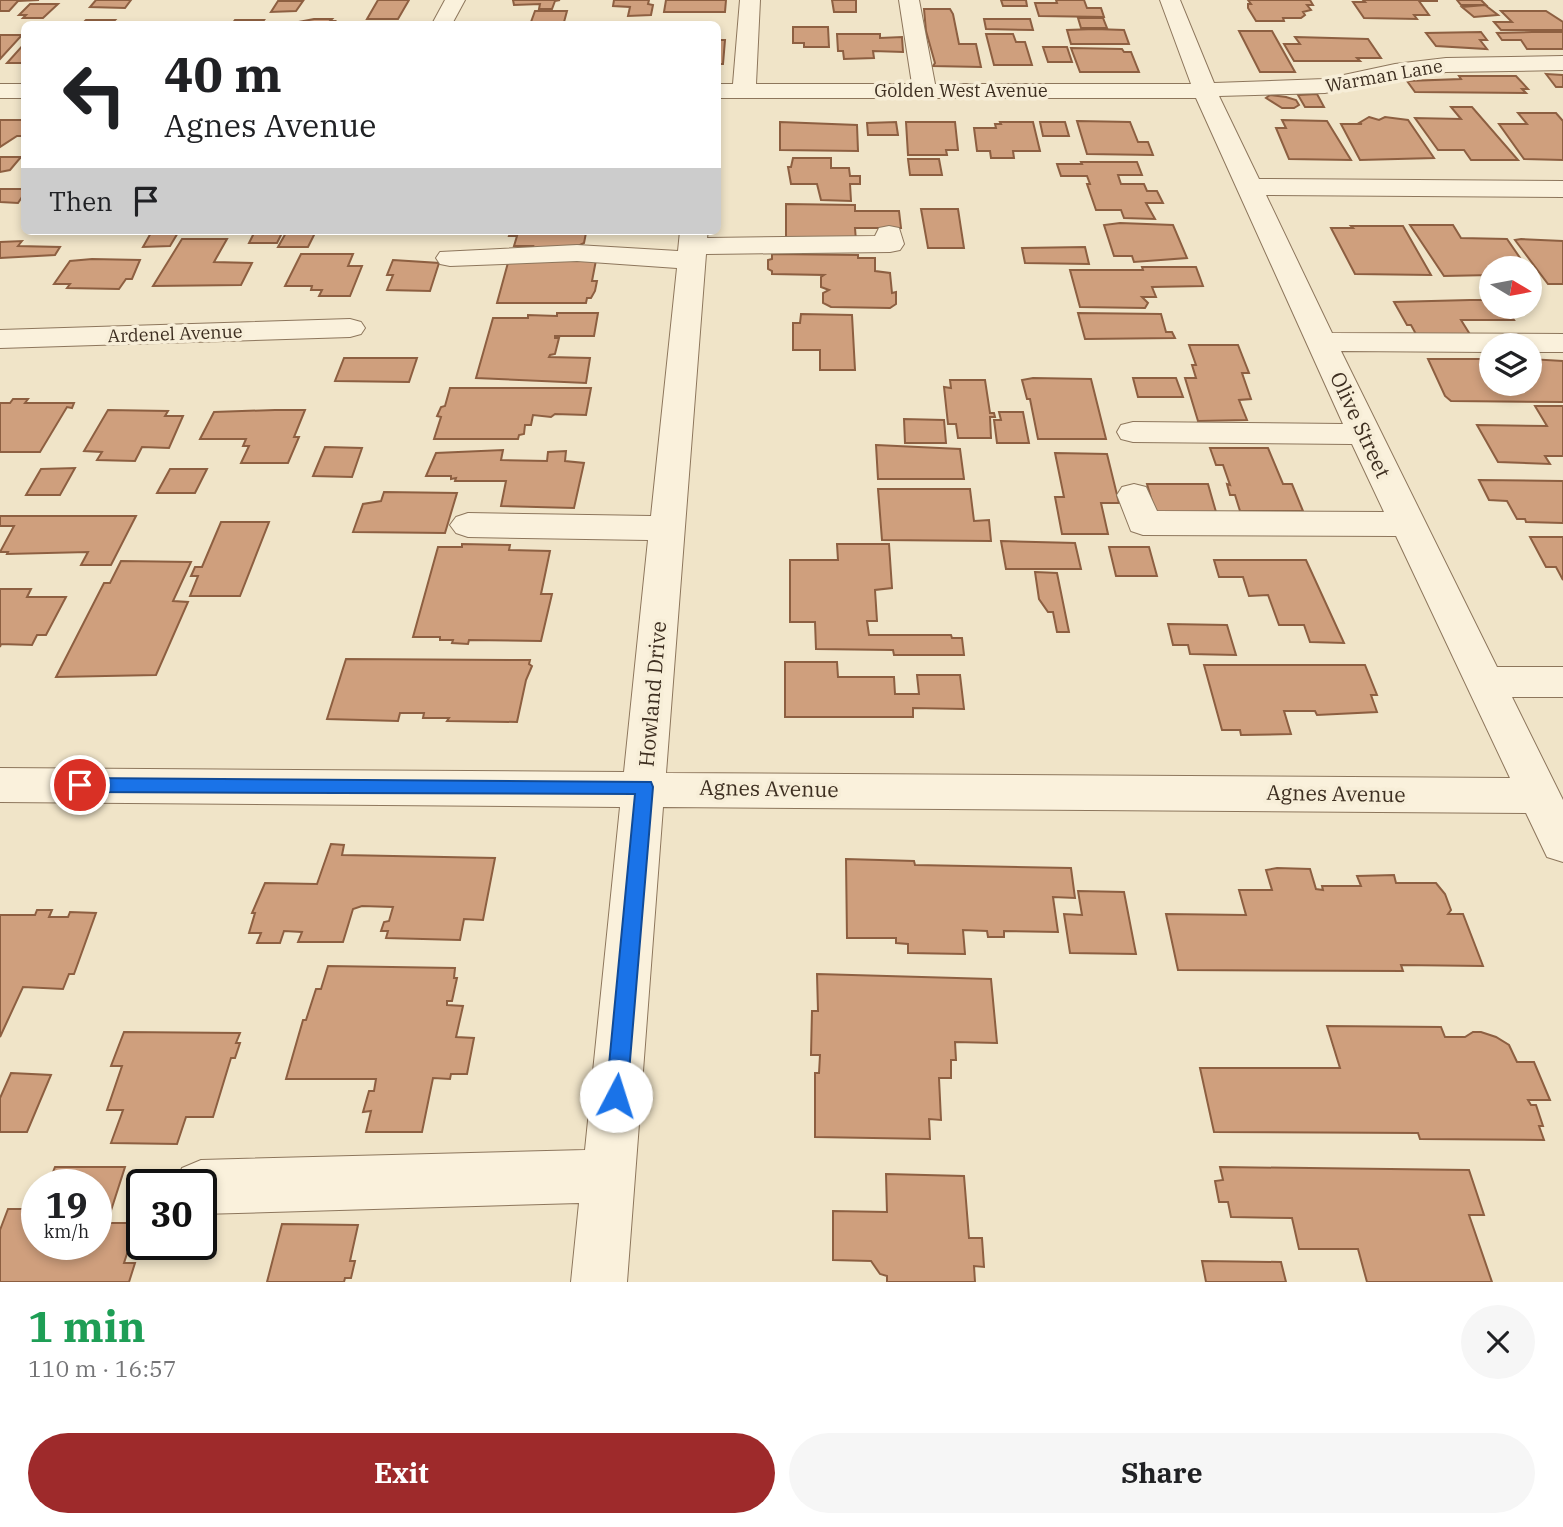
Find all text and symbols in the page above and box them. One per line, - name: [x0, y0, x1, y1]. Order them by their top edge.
- text: 40 m: [164, 42, 282, 105]
- icon: left: [49, 49, 140, 140]
- street label: Warman Lane: [1324, 54, 1444, 97]
- street label: Golden West Avenue: [874, 79, 1048, 102]
- text: Agnes Avenue: [164, 104, 376, 146]
- icon: arrive: [127, 182, 165, 220]
- text: Then: [49, 184, 113, 218]
- north arrow: [1479, 256, 1542, 318]
- map controls: [1479, 256, 1542, 396]
- street label: Ardenel Avenue: [107, 320, 243, 347]
- button: layers: [1479, 333, 1542, 396]
- street label: Olive Street: [1324, 367, 1398, 482]
- street label: Howland Drive: [632, 620, 672, 768]
- pin: [50, 755, 110, 815]
- icon: arrive: [61, 766, 99, 804]
- street label: Agnes Avenue: [699, 773, 839, 803]
- street label: Agnes Avenue: [1266, 778, 1406, 808]
- position arrow: [579, 1059, 653, 1133]
- speed limit sign: 30: [126, 1169, 217, 1260]
- text: 19: [45, 1182, 88, 1228]
- text: km/h: [44, 1220, 89, 1243]
- text: 1 min: [28, 1299, 146, 1354]
- button: close: [1461, 1305, 1535, 1379]
- text: 110 m · 16:57: [28, 1353, 177, 1383]
- button: Exit: [28, 1433, 775, 1513]
- button: Share: [789, 1433, 1535, 1513]

